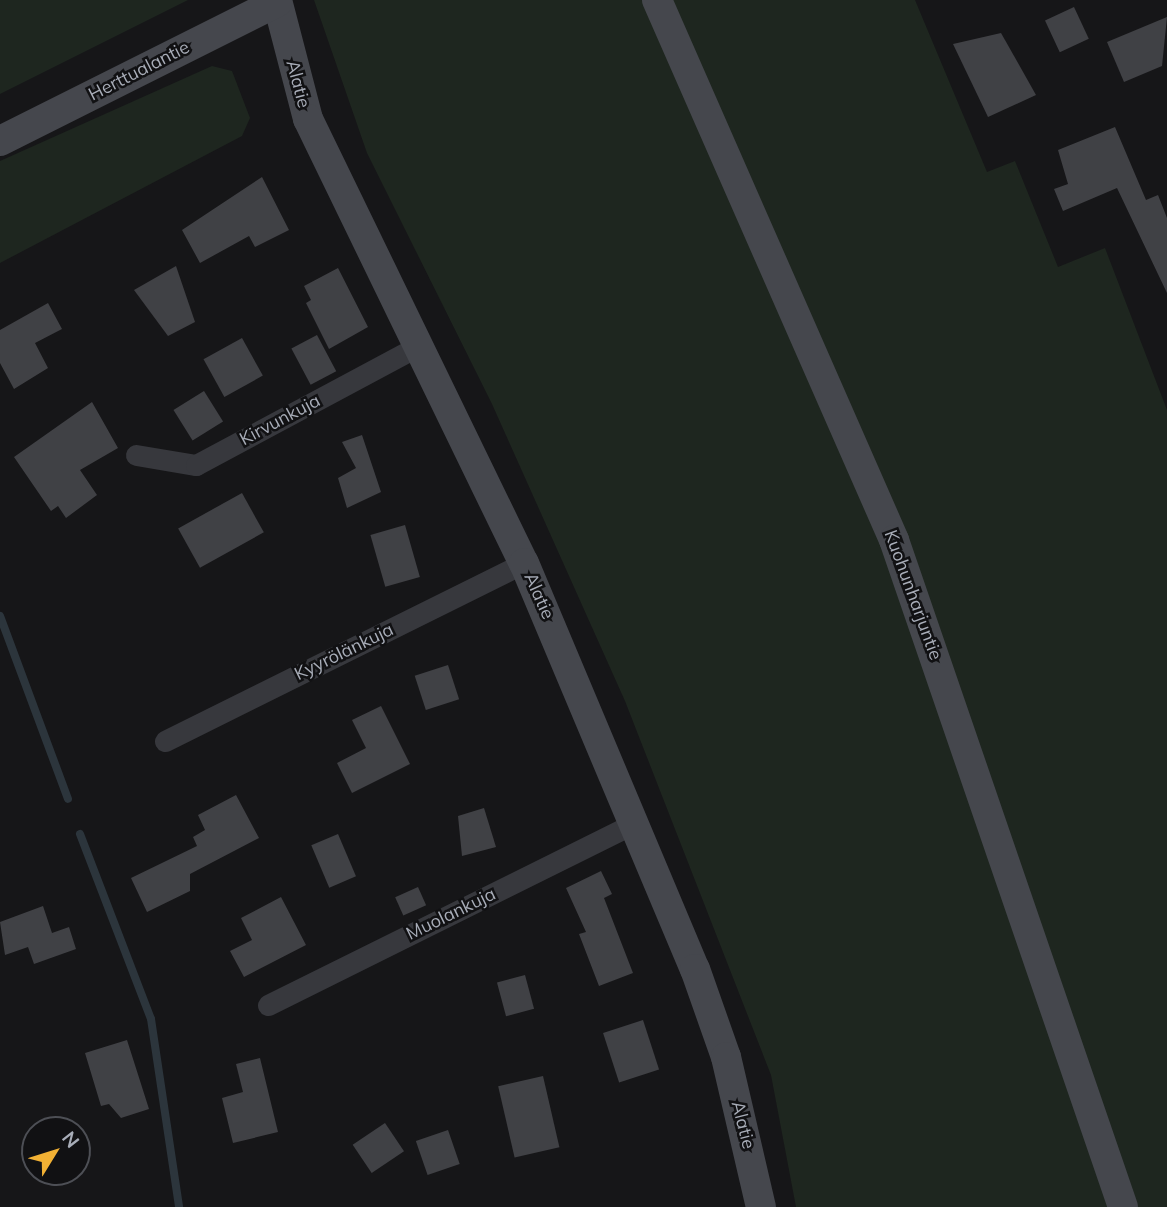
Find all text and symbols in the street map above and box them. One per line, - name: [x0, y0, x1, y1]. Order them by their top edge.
- street label: Herttualantie: [85, 36, 193, 106]
- street label: Alatie: [281, 58, 315, 110]
- street label: Kirvunkuja: [236, 390, 324, 450]
- street label: Kuohunharjuntie: [879, 527, 947, 663]
- street label: Alatie: [519, 569, 559, 623]
- street label: Kyyrölänkuja: [291, 619, 397, 685]
- street label: Muolankuja: [403, 883, 499, 945]
- street label: Alatie: [727, 1099, 759, 1151]
- north arrow: [21, 1116, 91, 1186]
- text: N: [57, 1126, 85, 1152]

